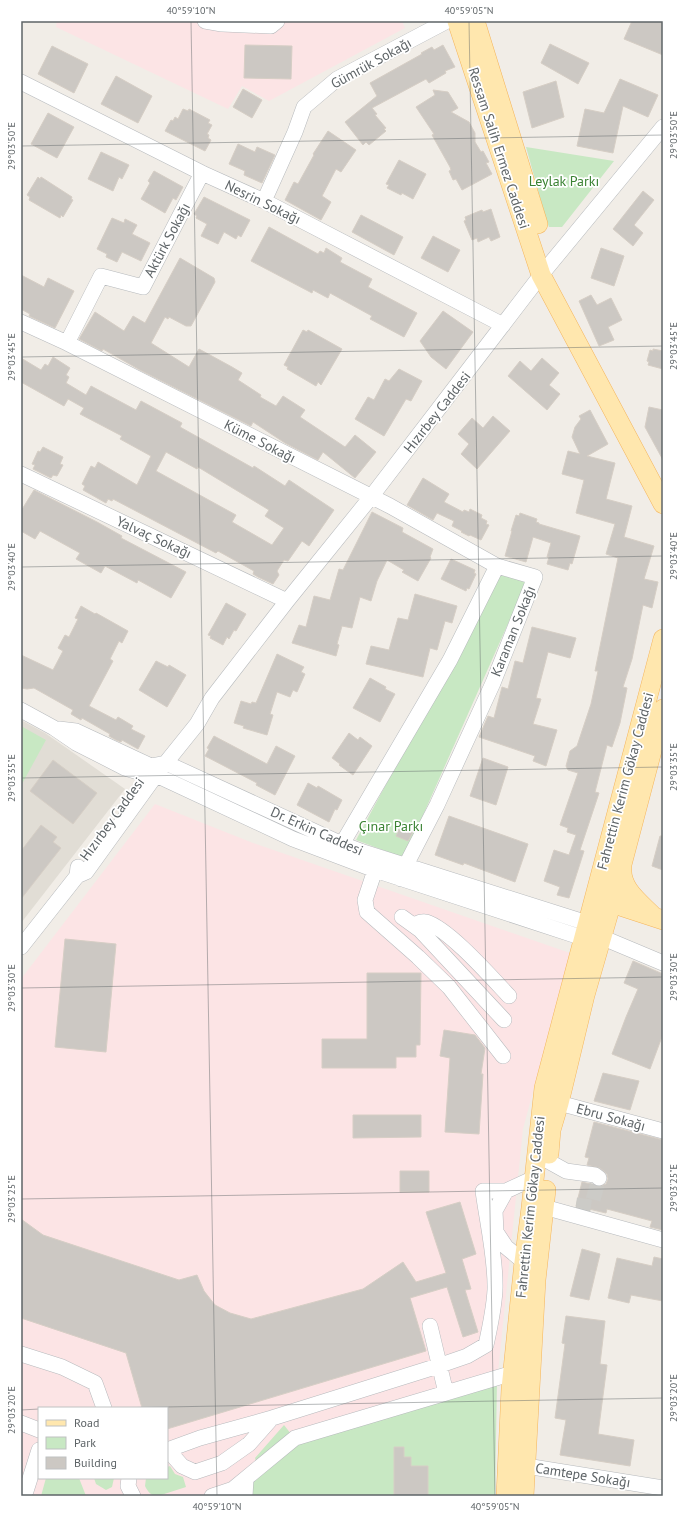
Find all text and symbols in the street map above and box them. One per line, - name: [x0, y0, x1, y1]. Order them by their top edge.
- text: 40°59'10"N: [166, 4, 216, 17]
- text: 40°59'05"N: [444, 4, 494, 17]
- street label: Gümrük Sokağı: [327, 33, 415, 93]
- street label: Ressam Salih Ermez Caddesi: [464, 65, 534, 231]
- text: 29°03'50"E: [667, 111, 680, 159]
- text: 29°03'50"E: [5, 122, 18, 170]
- park label: Leylak Parkı: [529, 172, 599, 190]
- street label: Nesrin Sokağı: [222, 176, 304, 228]
- street label: Aktürk Sokağı: [140, 200, 194, 280]
- text: 29°03'45"E: [667, 322, 680, 370]
- text: 29°03'45"E: [5, 333, 18, 381]
- street label: Hızırbey Caddesi: [400, 368, 474, 456]
- street label: Küme Sokağı: [221, 415, 299, 467]
- street label: Yalvaç Sokağı: [113, 512, 195, 562]
- text: 29°03'40"E: [667, 532, 680, 580]
- text: 29°03'40"E: [5, 543, 18, 591]
- street label: Karaman Sokağı: [487, 583, 539, 679]
- street label: Fahrettin Kerim Gökay Caddesi: [593, 690, 657, 872]
- text: 29°03'35"E: [667, 743, 680, 791]
- text: 29°03'35"E: [5, 754, 18, 802]
- street label: Hızırbey Caddesi: [76, 774, 148, 864]
- street label: Dr. Erkin Caddesi: [268, 803, 366, 859]
- park label: Çınar Parkı: [359, 817, 423, 835]
- text: 29°03'30"E: [667, 953, 680, 1001]
- text: 29°03'30"E: [5, 964, 18, 1012]
- street label: Ebru Sokağı: [574, 1099, 648, 1135]
- street label: Fahrettin Kerim Gökay Caddesi: [511, 1115, 549, 1299]
- text: 29°03'25"E: [667, 1164, 680, 1212]
- text: 29°03'25"E: [5, 1175, 18, 1223]
- text: 29°03'20"E: [667, 1374, 680, 1422]
- text: 29°03'20"E: [5, 1386, 18, 1434]
- legend: [38, 1407, 168, 1479]
- text: Road: [74, 1415, 99, 1430]
- text: Park: [74, 1435, 96, 1450]
- text: Building: [74, 1455, 117, 1470]
- street label: Camtepe Sokağı: [534, 1459, 632, 1491]
- text: 40°59'10"N: [192, 1500, 242, 1513]
- text: 40°59'05"N: [470, 1500, 520, 1513]

